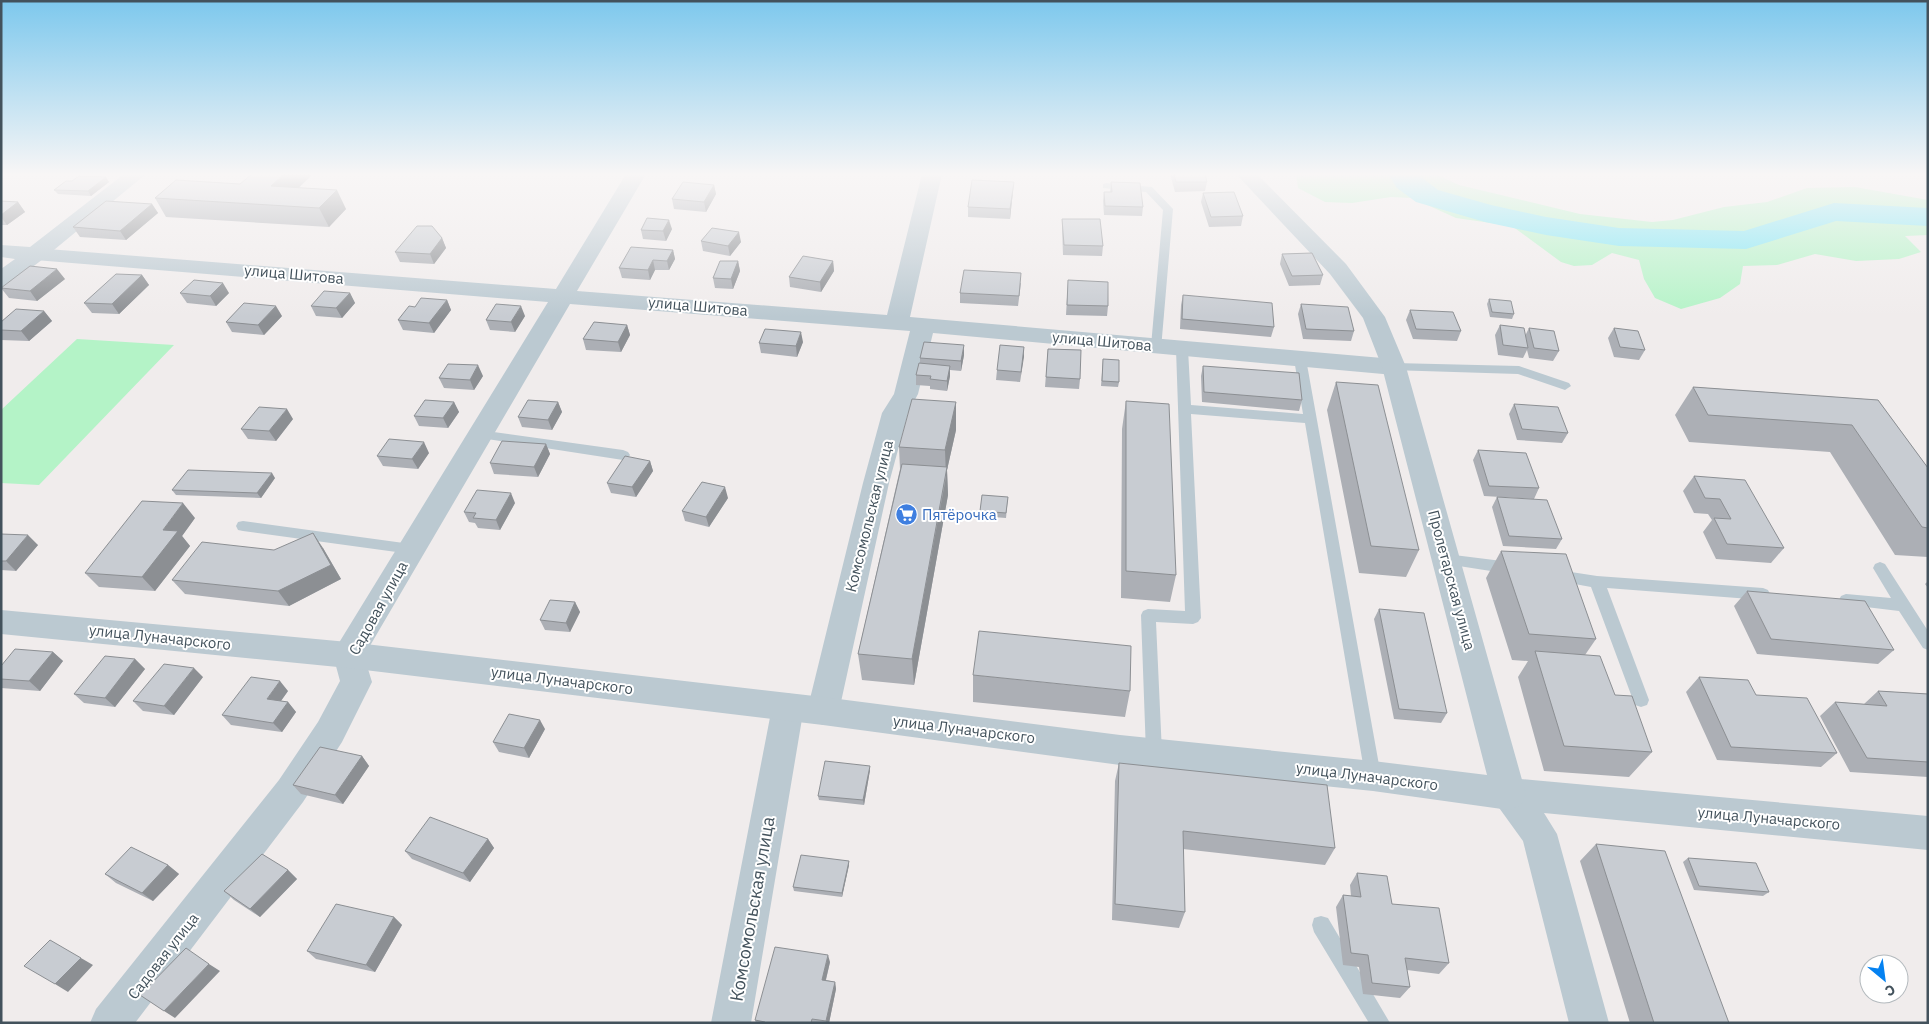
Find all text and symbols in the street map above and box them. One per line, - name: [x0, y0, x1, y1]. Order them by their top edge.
- street label: улица Шитова: [243, 260, 345, 288]
- street label: улица Шитова: [647, 292, 749, 320]
- street label: улица Шитова: [1051, 327, 1153, 355]
- street label: Комсомольская улица: [841, 438, 897, 594]
- supermarket icon: Пятёрочка: [894, 502, 918, 526]
- place label: Пятёрочка: [922, 505, 997, 524]
- street label: Пролетарская улица: [1424, 508, 1480, 652]
- street label: Садовая улица: [344, 558, 412, 658]
- street label: улица Луначарского: [88, 620, 232, 654]
- street label: улица Луначарского: [490, 662, 634, 698]
- street label: улица Луначарского: [892, 711, 1036, 747]
- street label: улица Луначарского: [1295, 758, 1439, 794]
- street label: улица Луначарского: [1697, 802, 1841, 834]
- street label: Комсомольская улица: [724, 814, 780, 1003]
- street label: Садовая улица: [123, 909, 203, 1003]
- north arrow: [1859, 954, 1909, 1004]
- text: С: [1882, 980, 1899, 1000]

